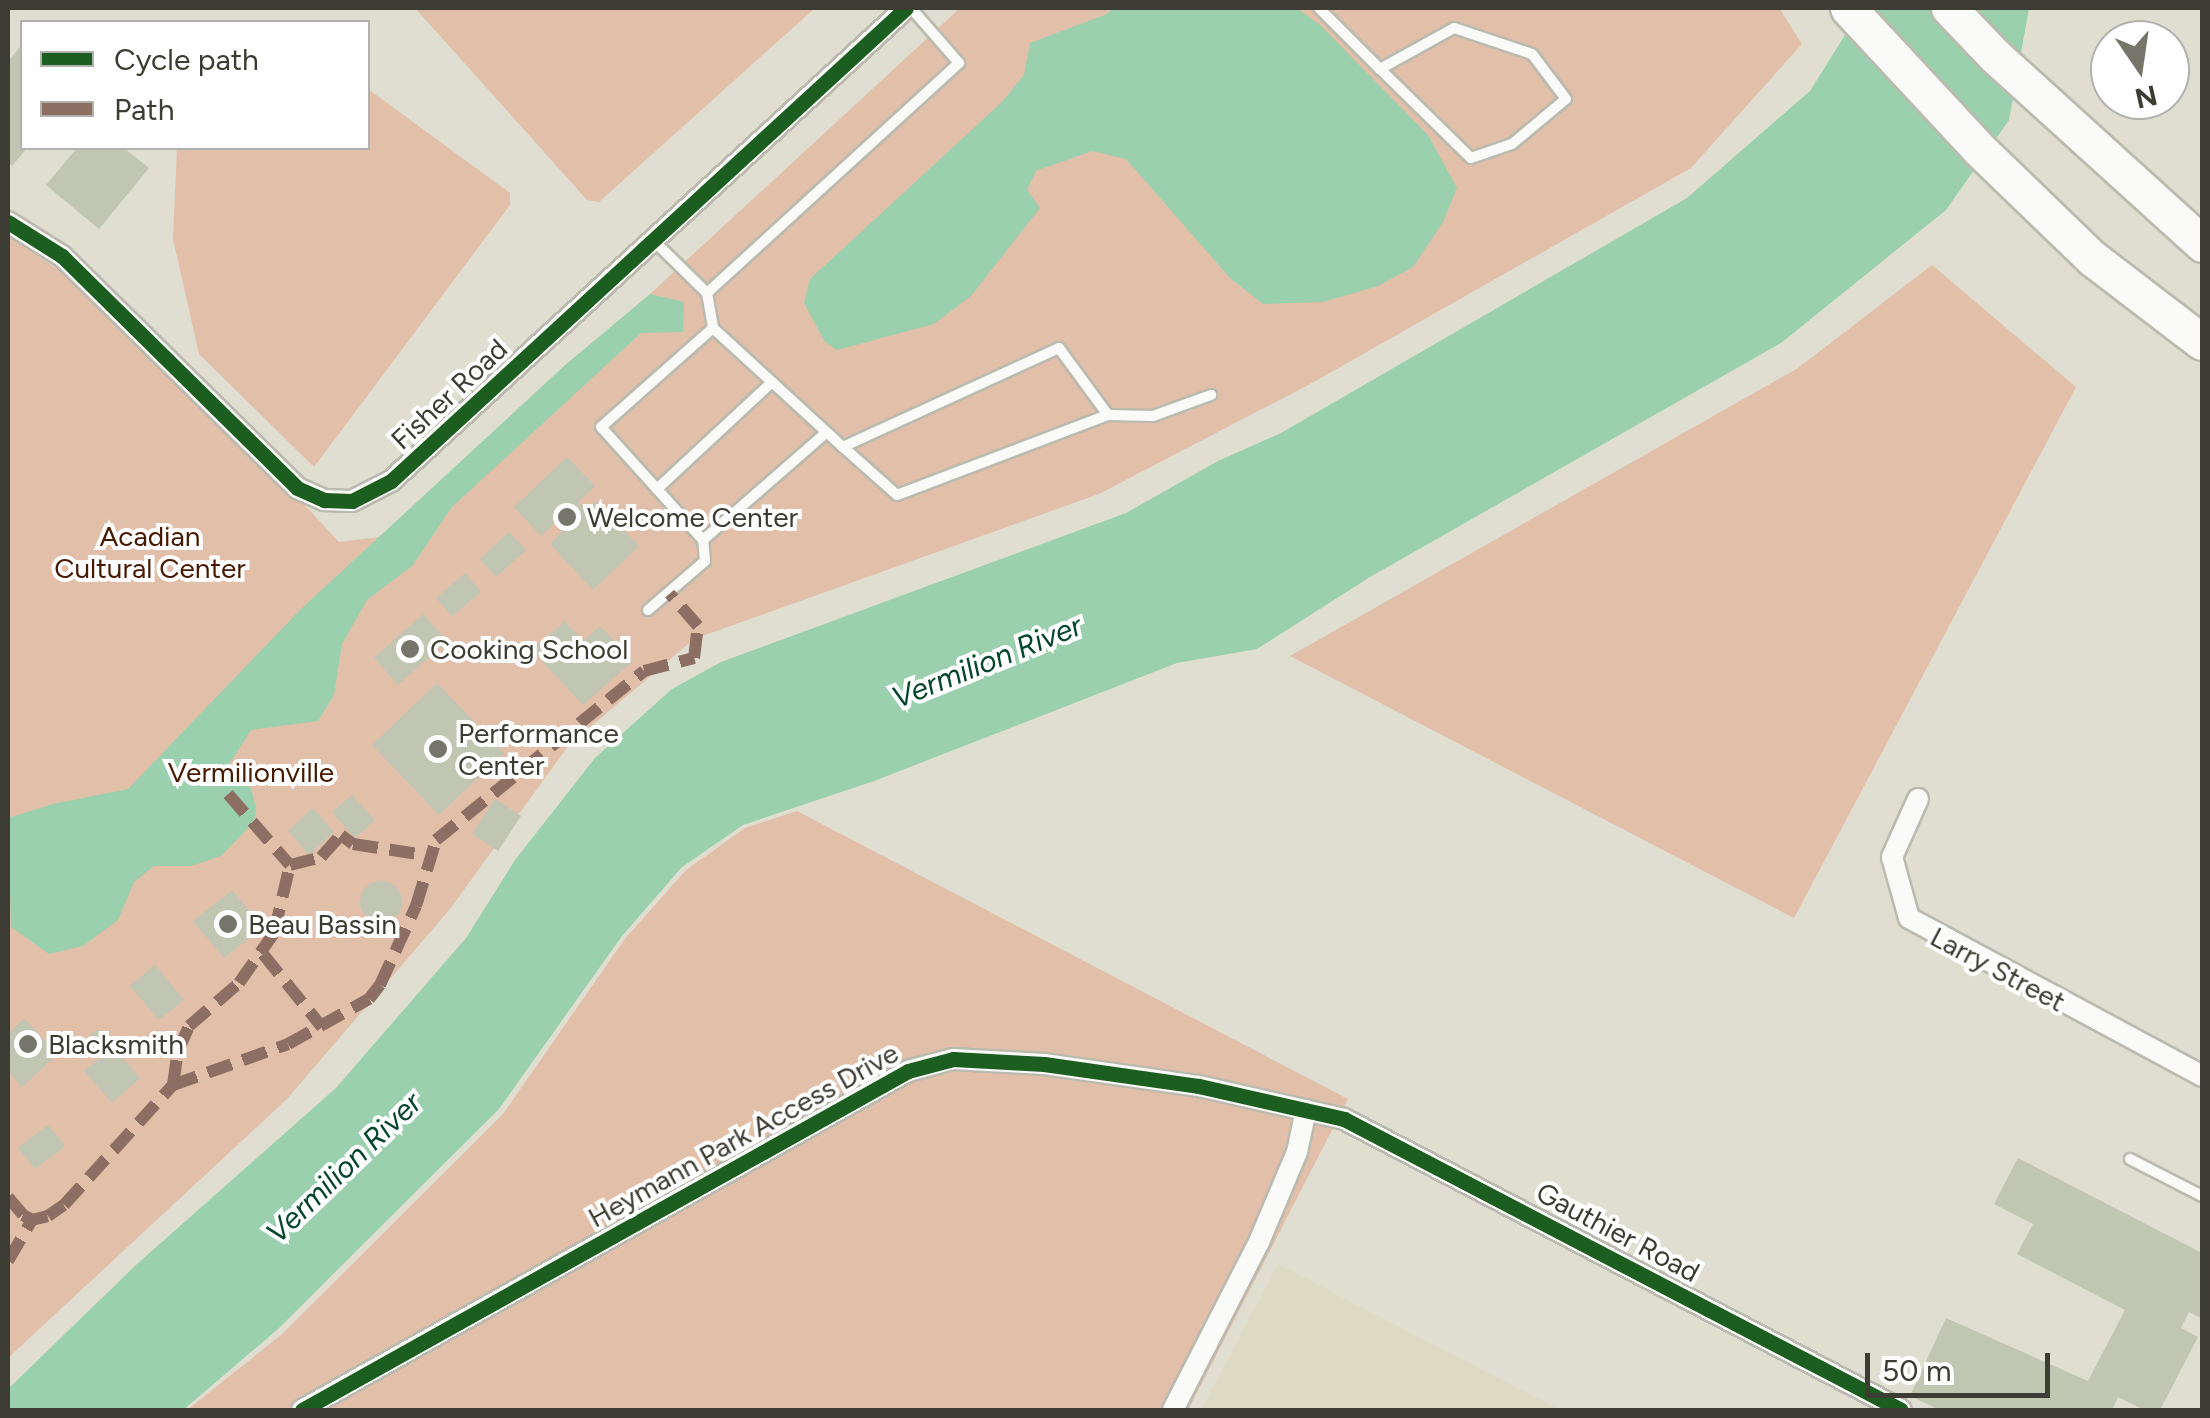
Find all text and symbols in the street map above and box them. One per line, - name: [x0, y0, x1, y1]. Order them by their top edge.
- legend: [20, 20, 370, 150]
- north arrow: [2090, 20, 2190, 120]
- text: Cycle path: [114, 41, 259, 78]
- text: N: [2132, 78, 2161, 116]
- text: Path: [114, 91, 174, 128]
- street label: Fisher Road: [384, 332, 514, 456]
- place label: Welcome Center: [587, 500, 798, 534]
- marker: Welcome Center: [556, 506, 578, 528]
- park label: Acadian Cultural Center: [54, 519, 246, 585]
- water label: Vermilion River: [887, 608, 1087, 716]
- place label: Cooking School: [430, 632, 628, 666]
- marker: Cooking School: [399, 638, 421, 660]
- place label: Performance Center: [458, 716, 619, 782]
- marker: Performance Center: [427, 738, 449, 760]
- park label: Vermilionville: [168, 755, 334, 789]
- place label: Beau Bassin: [248, 907, 397, 941]
- marker: Beau Bassin: [217, 913, 239, 935]
- street label: Larry Street: [1925, 919, 2071, 1019]
- place label: Blacksmith: [48, 1027, 184, 1061]
- marker: Blacksmith: [17, 1033, 39, 1055]
- street label: Heymann Park Access Drive: [582, 1036, 904, 1234]
- water label: Vermilion River: [259, 1085, 429, 1251]
- street label: Gauthier Road: [1531, 1175, 1705, 1289]
- scale bar: [1870, 1333, 2055, 1395]
- text: 50 m: [1882, 1352, 1951, 1389]

